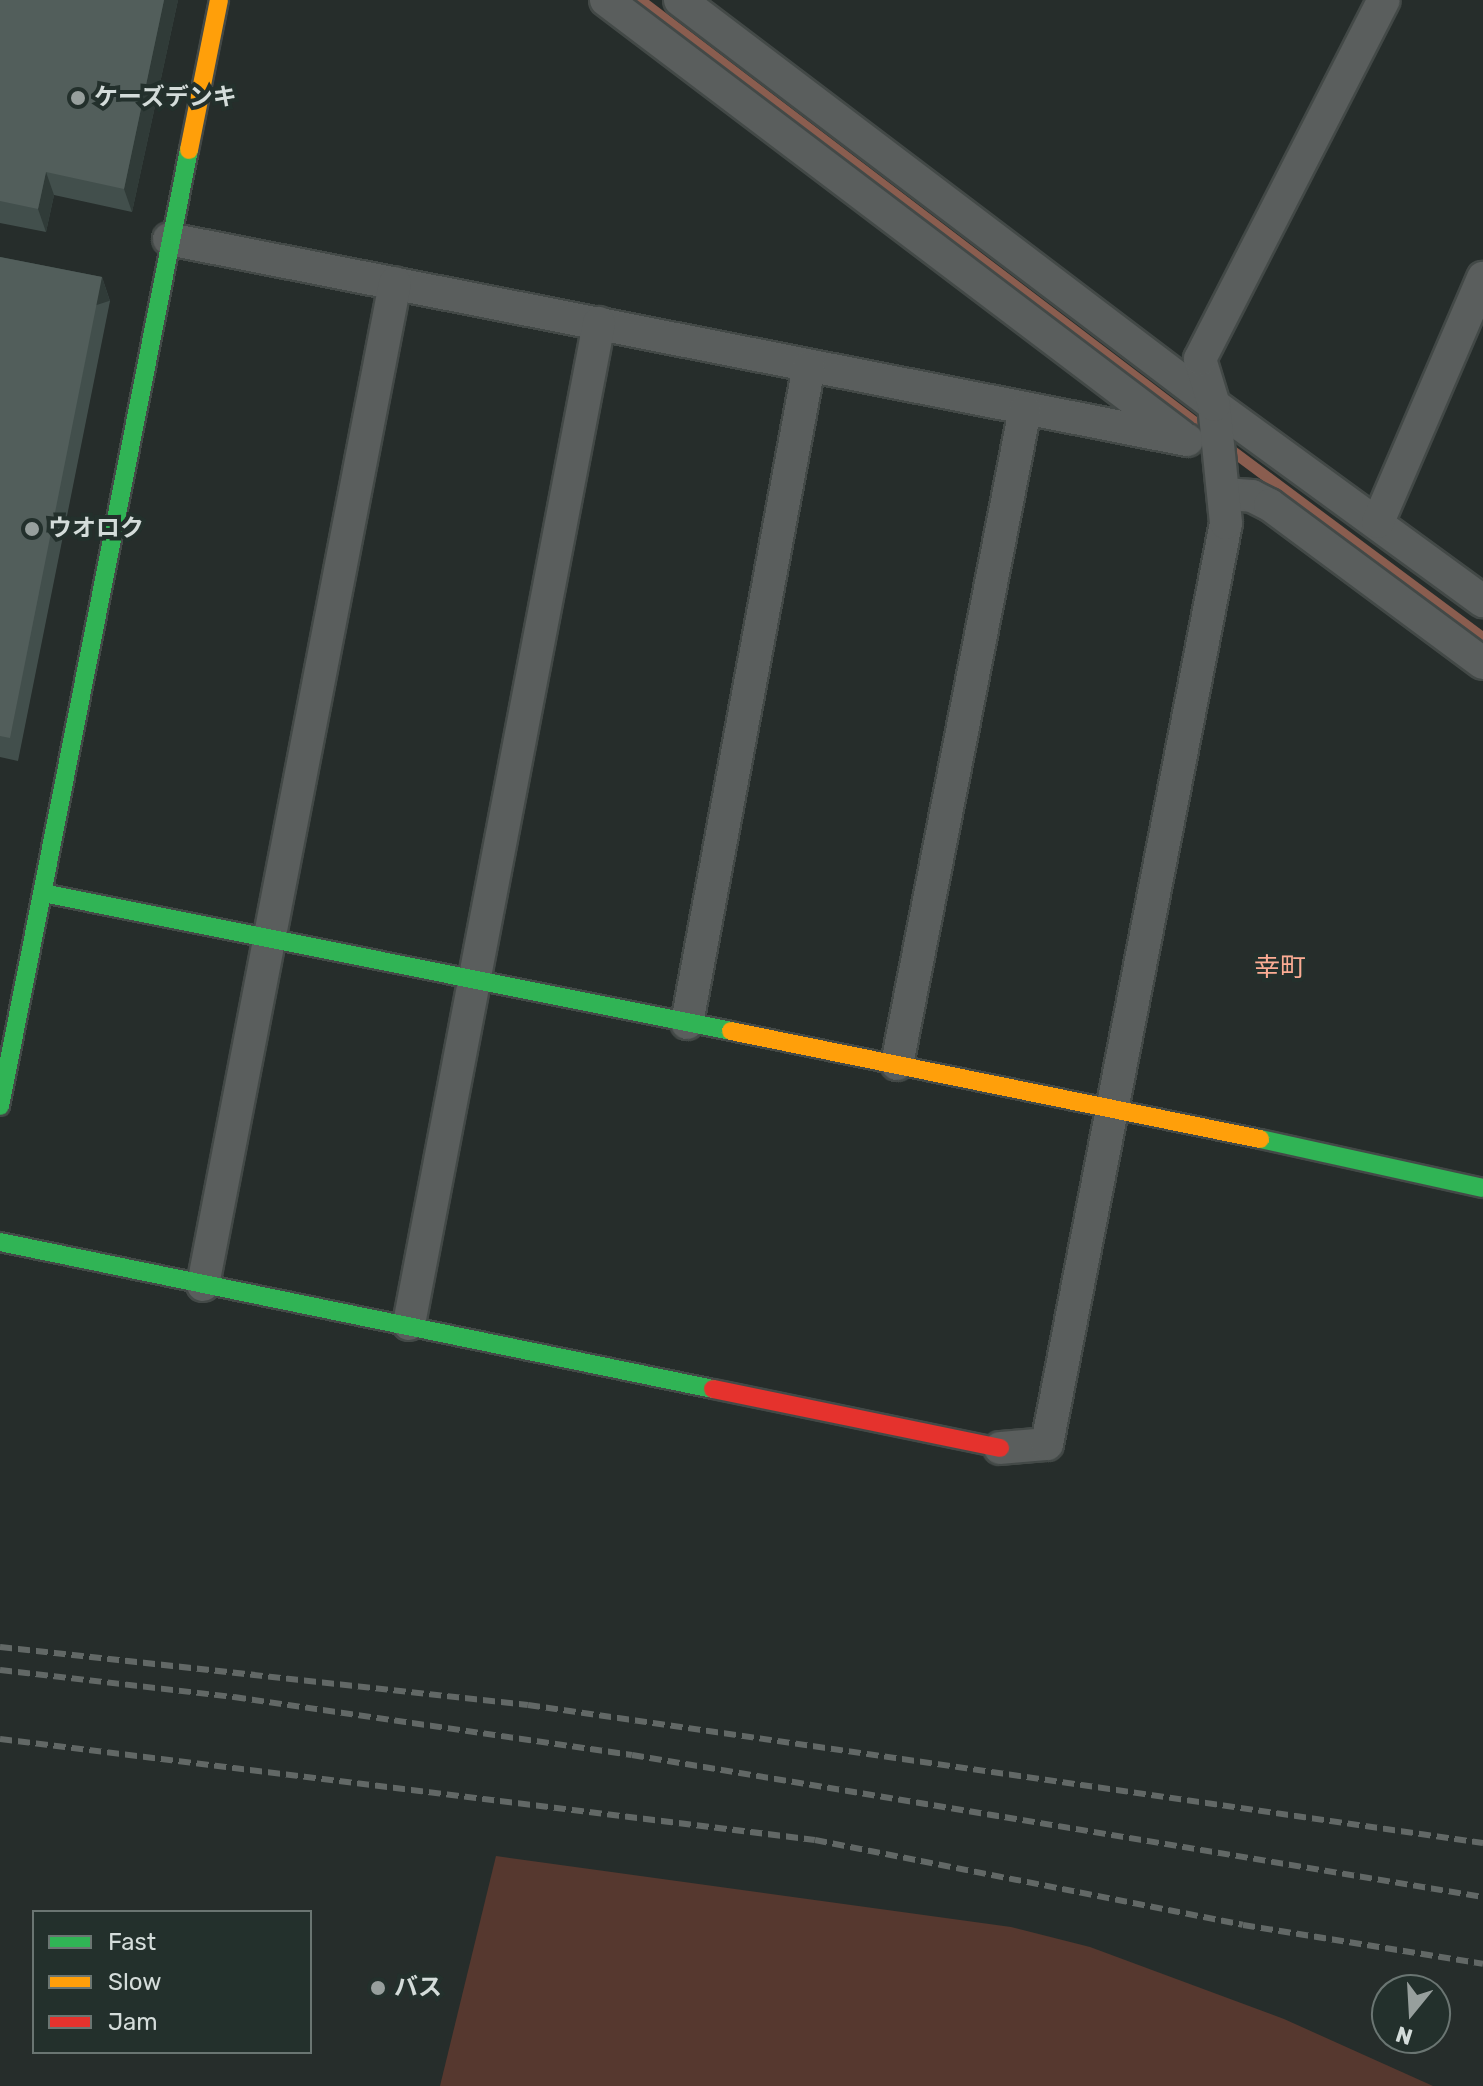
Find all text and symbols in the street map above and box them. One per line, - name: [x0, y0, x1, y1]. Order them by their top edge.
- place label: ケーズデンキ: [94, 84, 238, 112]
- marker: ケーズデンキ: [69, 89, 87, 107]
- place label: ウオロク: [48, 515, 144, 543]
- marker: ウオロク: [23, 520, 41, 538]
- district label: 幸町: [1254, 952, 1306, 984]
- legend: [32, 1910, 312, 2054]
- text: Fast: [108, 1928, 156, 1956]
- text: Slow: [108, 1968, 161, 1996]
- place label: バス: [394, 1974, 442, 2002]
- north arrow: [1371, 1974, 1451, 2054]
- marker: バス: [369, 1979, 387, 1997]
- text: Jam: [108, 2008, 158, 2036]
- text: N: [1392, 2020, 1416, 2051]

